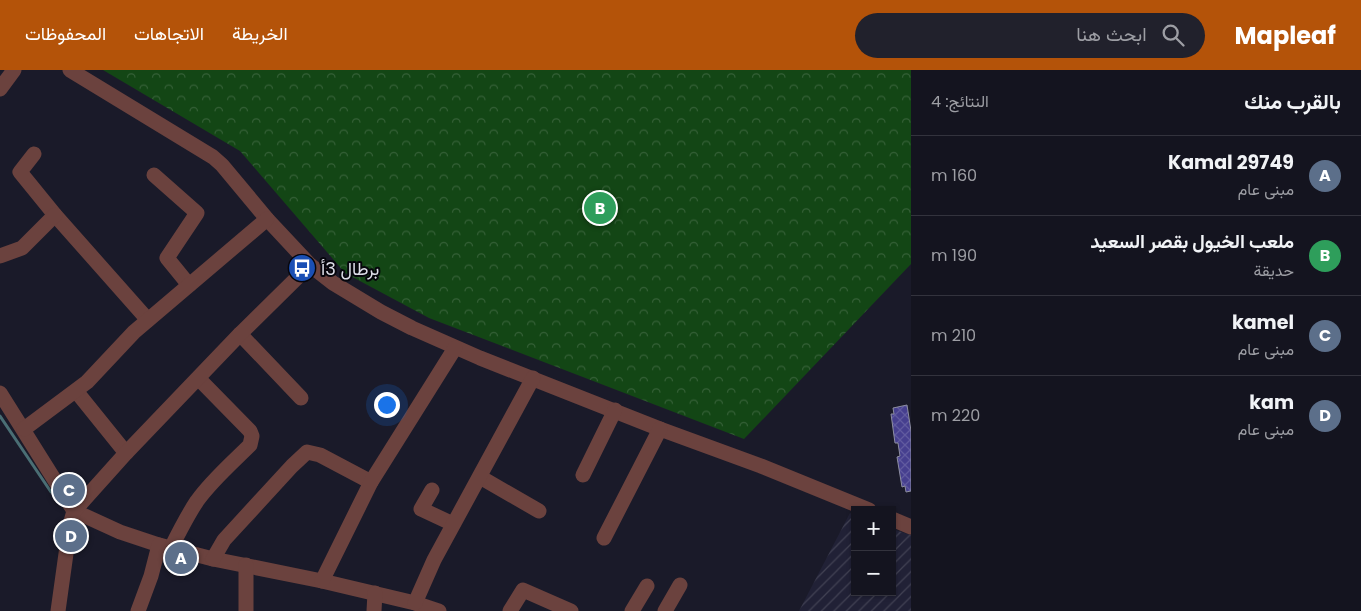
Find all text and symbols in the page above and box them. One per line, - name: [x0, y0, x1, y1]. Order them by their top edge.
- search box: [855, 13, 1205, 58]
- text: Mapleaf: [1235, 19, 1336, 52]
- text: المحفوظات: [25, 21, 106, 46]
- text: الاتجاهات: [134, 21, 204, 46]
- text: الخريطة: [232, 21, 288, 46]
- text: ابحث هنا: [1076, 21, 1147, 48]
- icon: search: [1159, 21, 1187, 49]
- text: بالقرب منك: [1244, 87, 1341, 116]
- text: النتائج: 4: [931, 90, 989, 113]
- text: Kamal 29749: [1168, 149, 1294, 176]
- text: 160 m: [931, 164, 977, 187]
- text: A: [1319, 164, 1331, 187]
- text: مبنى عام: [1238, 178, 1294, 201]
- pin: B: [584, 189, 616, 227]
- text: ملعب الخيول بقصر السعيد: [1090, 228, 1294, 255]
- text: 190 m: [931, 244, 977, 267]
- text: B: [1320, 244, 1330, 267]
- bus stop icon: برطال 3أ: [287, 253, 317, 283]
- place label: برطال 3أ: [321, 256, 379, 281]
- text: حديقة: [1254, 259, 1294, 282]
- text: kamel: [1232, 309, 1294, 336]
- text: 210 m: [931, 324, 976, 347]
- text: C: [1319, 324, 1331, 347]
- text: مبنى عام: [1238, 338, 1294, 361]
- text: kam: [1249, 389, 1294, 416]
- your location: [374, 392, 400, 418]
- text: 220 m: [931, 404, 980, 427]
- text: D: [1319, 404, 1331, 427]
- text: مبنى عام: [1238, 418, 1294, 441]
- pin: C: [53, 471, 85, 509]
- map controls: [851, 506, 896, 596]
- button: +: [851, 506, 896, 551]
- pin: D: [55, 517, 87, 555]
- pin: A: [165, 539, 197, 577]
- button: −: [851, 551, 896, 596]

